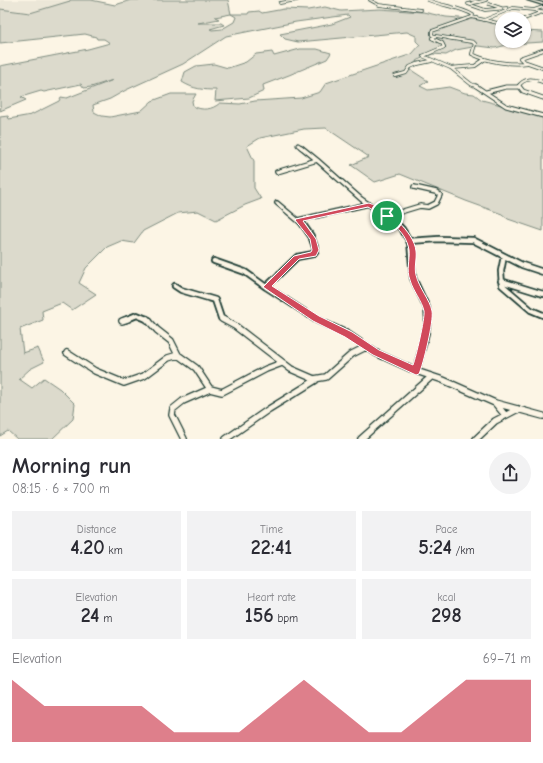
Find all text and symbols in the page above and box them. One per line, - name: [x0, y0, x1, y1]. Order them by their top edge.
- map controls: [495, 12, 531, 48]
- button: layers: [495, 12, 531, 48]
- pin: [370, 199, 404, 233]
- icon: arrive: [376, 205, 398, 227]
- button: share: [489, 452, 531, 494]
- text: Morning run: [12, 453, 131, 479]
- text: 08:15 · 6 × 700 m: [12, 481, 110, 496]
- text: Distance: [77, 523, 116, 536]
- text: Time: [260, 523, 283, 536]
- text: Pace: [435, 523, 458, 536]
- text: 4.20: [70, 536, 105, 559]
- text: 22:41: [251, 536, 292, 559]
- text: 5:24: [418, 536, 452, 559]
- text: km: [105, 544, 123, 557]
- text: /km: [452, 544, 475, 557]
- text: Elevation: [75, 591, 118, 604]
- text: Heart rate: [247, 591, 296, 604]
- text: kcal: [437, 591, 456, 604]
- text: 24: [81, 604, 99, 627]
- text: 156: [245, 604, 274, 627]
- text: 298: [431, 604, 462, 627]
- text: m: [99, 612, 112, 625]
- text: bpm: [274, 612, 298, 625]
- text: Elevation: [12, 651, 62, 666]
- text: 69–71 m: [483, 651, 531, 666]

